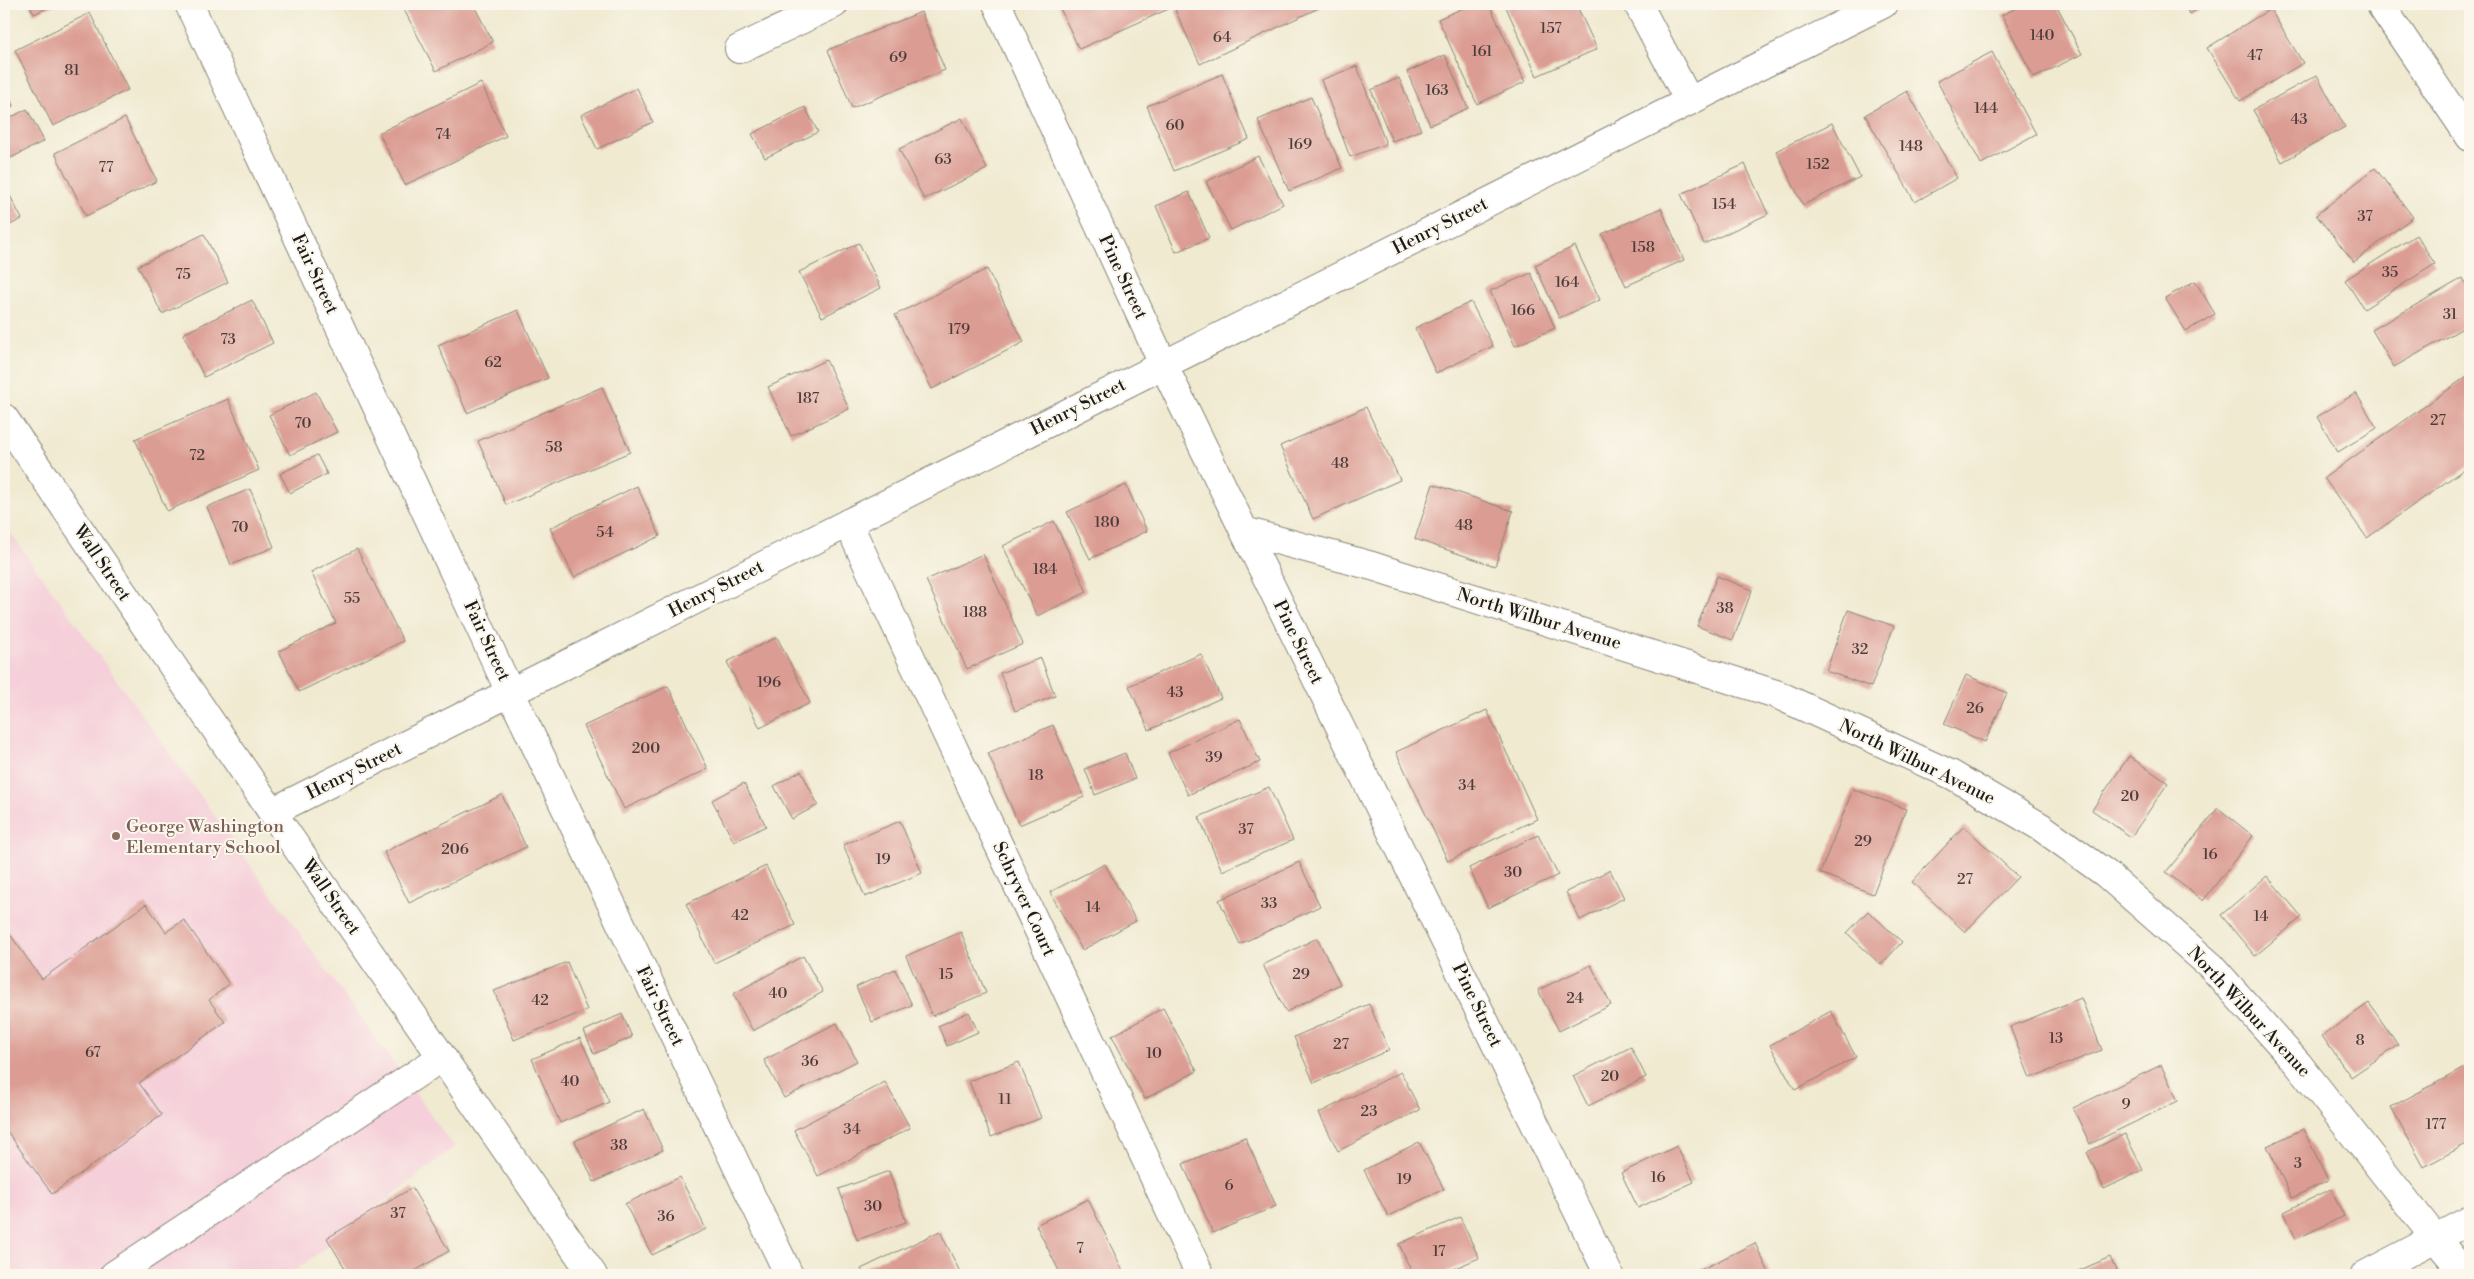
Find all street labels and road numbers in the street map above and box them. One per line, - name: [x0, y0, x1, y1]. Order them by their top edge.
- street label: Henry Street: [1388, 192, 1492, 260]
- street label: Fair Street: [286, 230, 344, 318]
- street label: Pine Street: [1093, 231, 1153, 324]
- street label: Henry Street: [1026, 373, 1130, 441]
- street label: Wall Street: [67, 519, 136, 606]
- street label: Henry Street: [664, 555, 768, 623]
- street label: North Wilbur Avenue: [1454, 583, 1624, 655]
- street label: Pine Street: [1268, 596, 1328, 688]
- street label: Fair Street: [458, 597, 516, 685]
- street label: North Wilbur Avenue: [1835, 714, 1999, 810]
- street label: Henry Street: [302, 737, 406, 805]
- street label: Schryver Court: [987, 838, 1061, 961]
- street label: Wall Street: [296, 854, 366, 940]
- street label: North Wilbur Avenue: [2182, 942, 2316, 1082]
- street label: Pine Street: [1447, 959, 1507, 1051]
- street label: Fair Street: [631, 962, 689, 1050]

